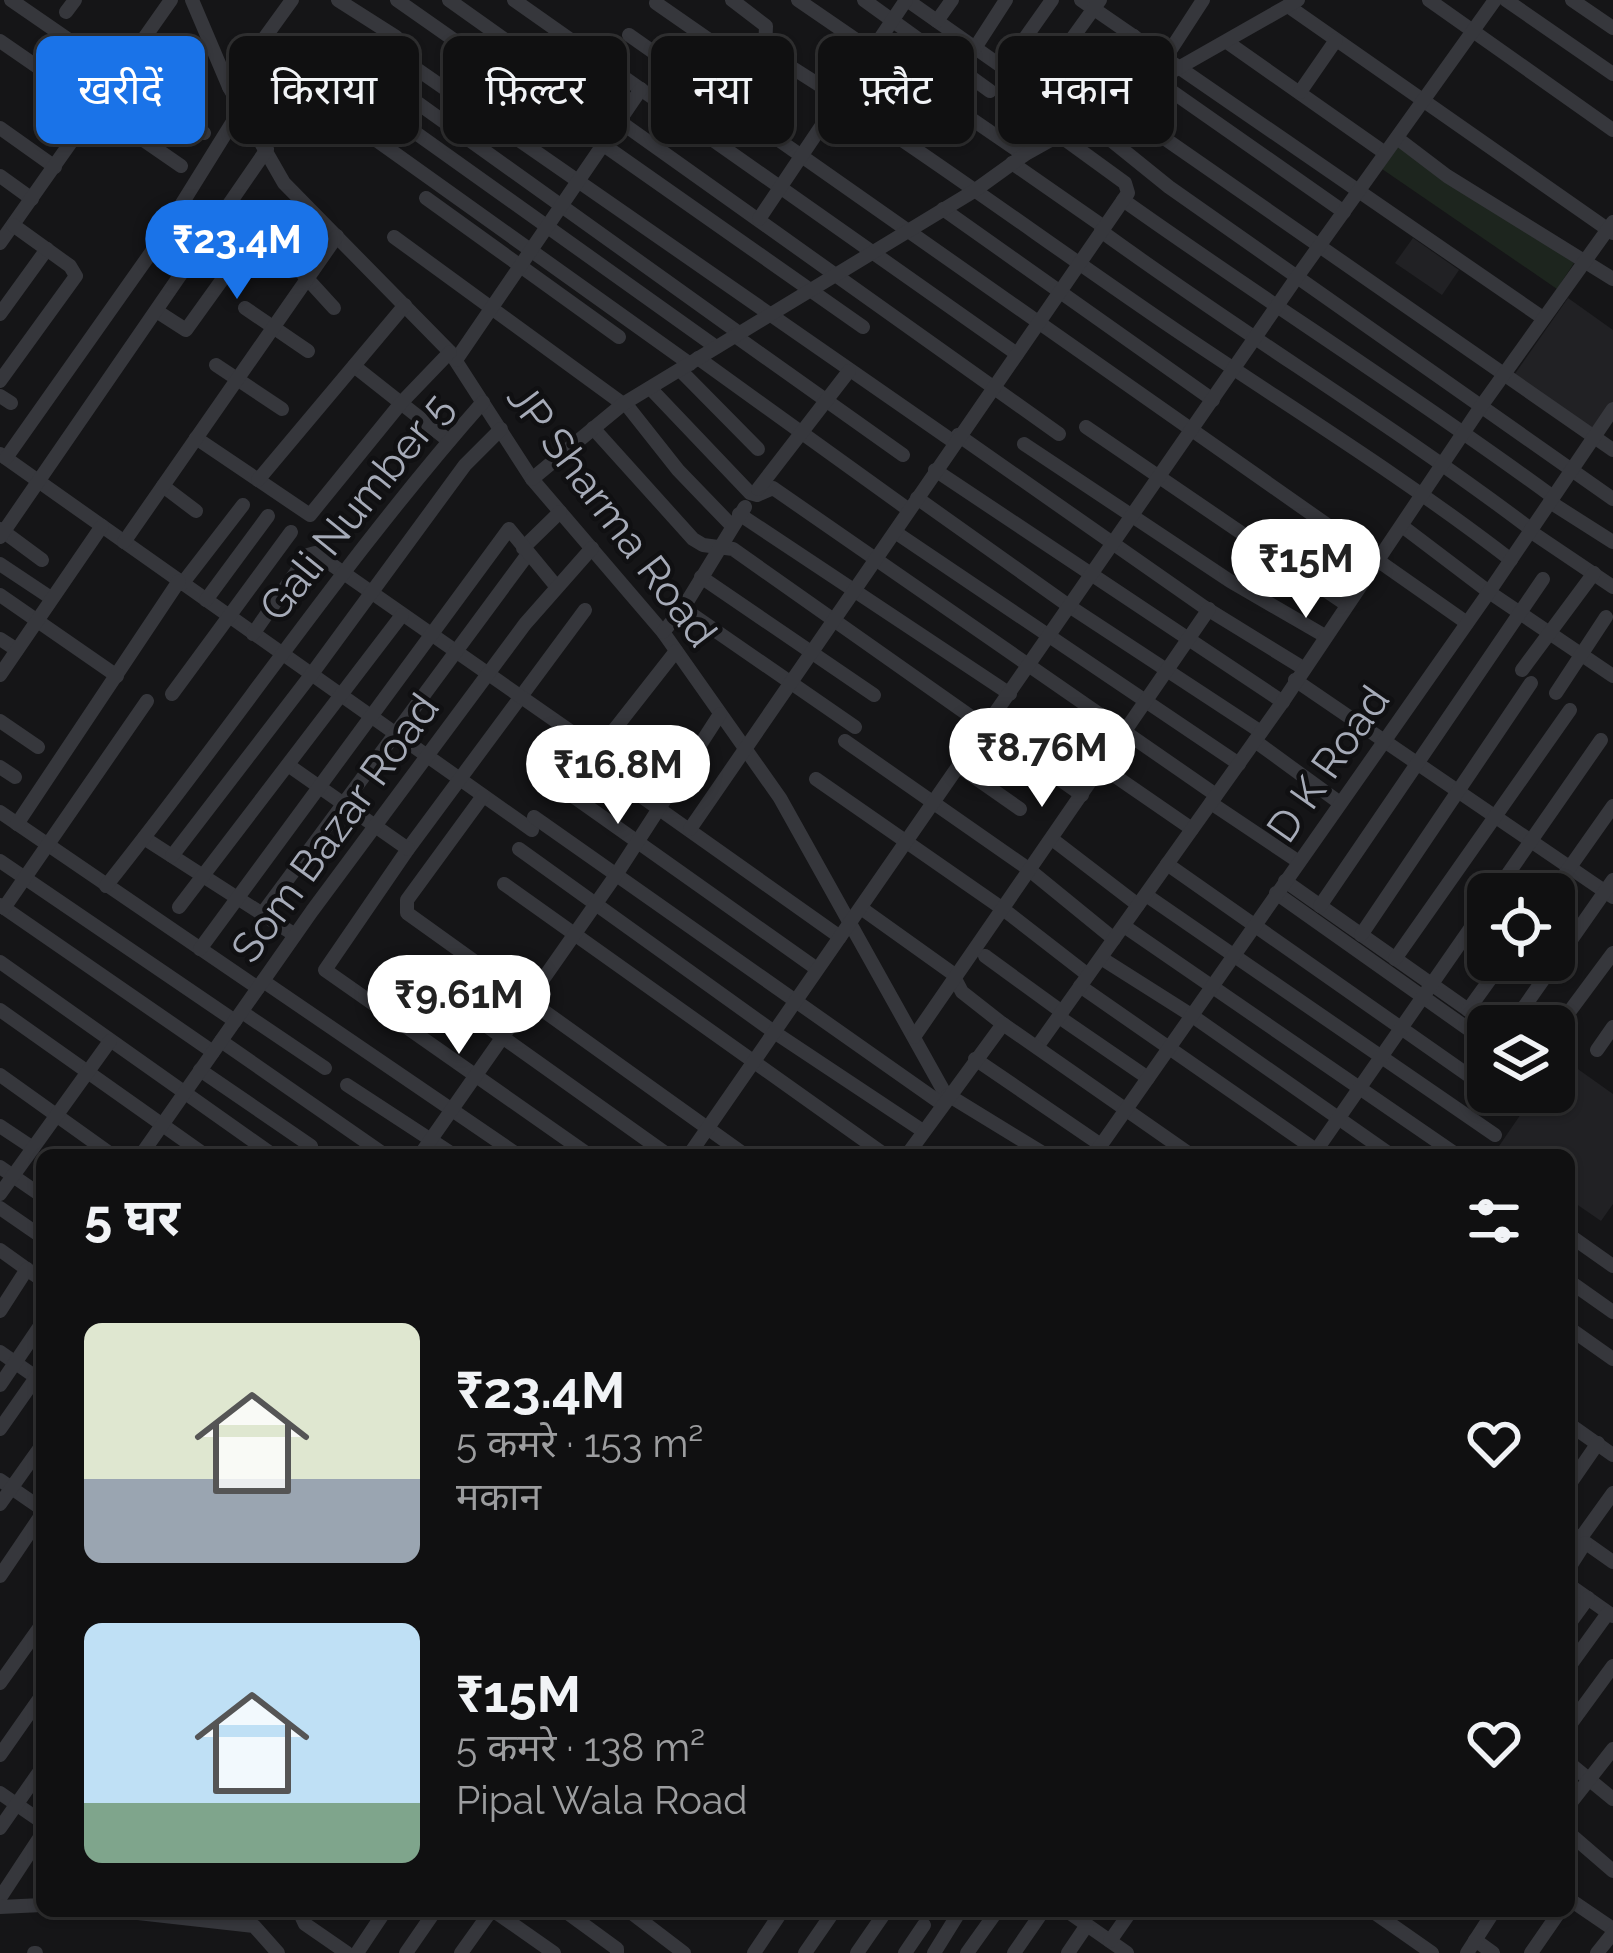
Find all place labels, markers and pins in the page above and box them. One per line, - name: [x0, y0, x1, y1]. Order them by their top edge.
- pin: ₹23.4M: [139, 200, 335, 302]
- pin: ₹15M: [1235, 519, 1377, 621]
- pin: ₹8.76M: [944, 708, 1140, 810]
- pin: ₹16.8M: [520, 725, 716, 827]
- pin: ₹9.61M: [361, 955, 557, 1057]

